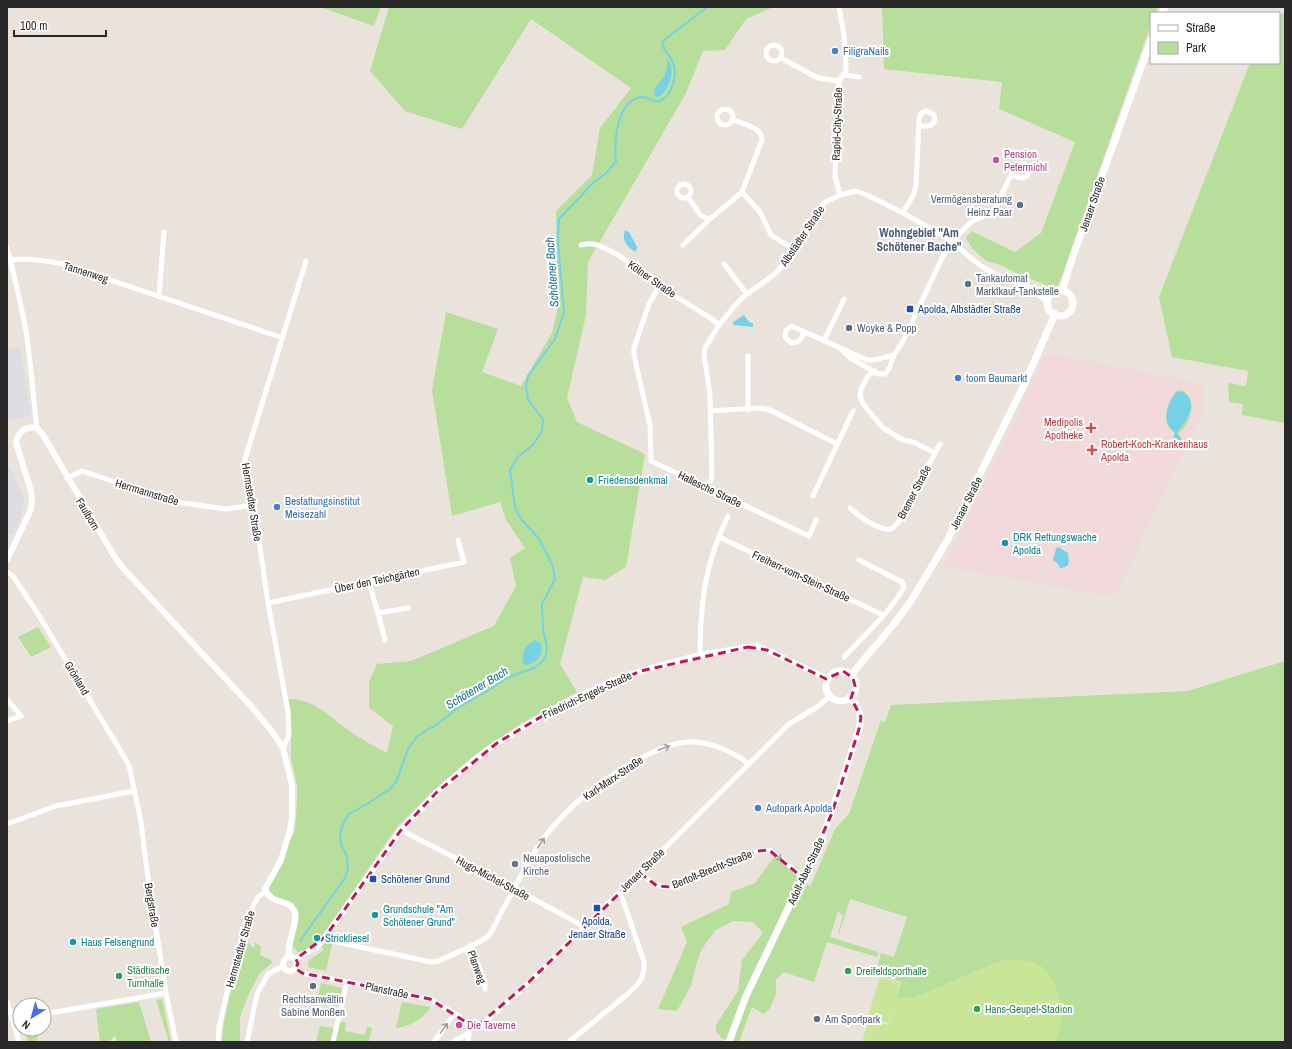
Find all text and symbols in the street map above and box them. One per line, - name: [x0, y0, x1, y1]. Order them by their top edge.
- scale bar: [14, 12, 106, 38]
- legend: [1150, 12, 1280, 64]
- text: 100 m: [20, 18, 47, 34]
- text: Straße: [1186, 20, 1216, 36]
- text: Park: [1186, 40, 1206, 56]
- place label: FiligraNails: [843, 44, 890, 58]
- marker: FiligraNails: [830, 46, 840, 56]
- street label: Rapid-City-Straße: [829, 87, 845, 161]
- place label: Pension Petermichl: [1004, 147, 1047, 174]
- marker: Pension Petermichl: [991, 155, 1001, 165]
- street label: Jenaer Straße: [1076, 175, 1108, 233]
- place label: Vermögensberatung Heinz Paar: [931, 192, 1012, 219]
- marker: Vermögensberatung Heinz Paar: [1015, 200, 1025, 210]
- street label: Albstädter Straße: [776, 203, 827, 270]
- district label: Wohngebiet "Am Schötener Bache": [876, 225, 962, 255]
- water label: Schötener Bach: [542, 237, 562, 307]
- street label: Kölner Straße: [625, 257, 679, 301]
- street label: Tannenweg: [62, 258, 110, 286]
- place label: Tankautomat Marktkauf-Tankstelle: [976, 271, 1059, 298]
- marker: Tankautomat Marktkauf-Tankstelle: [963, 279, 973, 289]
- place label: Apolda, Albstädter Straße: [917, 302, 1021, 316]
- marker: Apolda, Albstädter Straße: [905, 304, 915, 314]
- place label: Woyke & Popp: [857, 321, 917, 335]
- marker: Woyke & Popp: [844, 323, 854, 333]
- place label: toom Baumarkt: [966, 371, 1028, 385]
- marker: toom Baumarkt: [953, 373, 963, 383]
- place label: Medipolis Apotheke: [1044, 415, 1083, 442]
- marker: Medipolis Apotheke: [1086, 423, 1096, 433]
- place label: Robert-Koch-Krankenhaus Apolda: [1100, 437, 1208, 464]
- marker: Robert-Koch-Krankenhaus Apolda: [1086, 444, 1098, 456]
- street label: Hermstedter Straße: [239, 462, 265, 542]
- street label: Bremer Straße: [894, 463, 934, 521]
- street label: Hallesche Straße: [676, 468, 744, 510]
- place label: Friedensdenkmal: [598, 473, 668, 487]
- street label: Jenaer Straße: [947, 474, 985, 532]
- marker: Friedensdenkmal: [585, 475, 595, 485]
- street label: Herrmannstraße: [114, 476, 180, 508]
- place label: Bestattungsinstitut Meisezahl: [285, 494, 360, 521]
- street label: Faulborn: [73, 495, 103, 533]
- marker: Bestattungsinstitut Meisezahl: [272, 502, 282, 512]
- place label: DRK Rettungswache Apolda: [1012, 530, 1097, 557]
- marker: DRK Rettungswache Apolda: [1000, 538, 1010, 548]
- street label: Freiherr-vom-Stein-Straße: [750, 547, 852, 605]
- street label: Über den Teichgärten: [333, 564, 421, 596]
- street label: Grönland: [61, 658, 93, 698]
- water label: Schötener Bach: [443, 663, 511, 713]
- street label: Friedrich-Engels-Straße: [540, 668, 634, 722]
- one-way arrow: [658, 743, 670, 751]
- street label: Karl-Marx-Straße: [580, 753, 646, 803]
- place label: Autopark Apolda: [765, 801, 832, 815]
- marker: Autopark Apolda: [753, 803, 763, 813]
- street label: Adolf-Aber-Straße: [784, 835, 828, 908]
- one-way arrow: [537, 837, 545, 849]
- street label: Jenaer Straße: [617, 845, 667, 895]
- street label: Bertolt-Brecht-Straße: [670, 847, 754, 891]
- place label: Neuapostolische Kirche: [523, 851, 590, 878]
- one-way arrow: [772, 852, 783, 861]
- street label: Hugo-Michel-Straße: [454, 853, 532, 903]
- marker: Neuapostolische Kirche: [510, 859, 520, 869]
- place label: Schötener Grund: [381, 872, 450, 886]
- marker: Schötener Grund: [368, 874, 378, 884]
- street label: Bergstraße: [142, 882, 162, 928]
- place label: Grundschule "Am Schötener Grund": [383, 902, 455, 929]
- marker: Apolda, Jenaer Straße: [592, 903, 602, 913]
- street label: Hermstedter Straße: [222, 909, 258, 989]
- marker: Grundschule "Am Schötener Grund": [370, 910, 380, 920]
- place label: Apolda, Jenaer Straße: [568, 914, 626, 941]
- place label: Strickliesel: [325, 931, 369, 945]
- marker: Strickliesel: [312, 933, 322, 943]
- place label: Haus Felsengrund: [81, 935, 154, 949]
- marker: Haus Felsengrund: [68, 937, 78, 947]
- street label: Planweg: [465, 948, 489, 986]
- place label: Städtische Turnhalle: [127, 963, 170, 990]
- place label: Dreifeldsporthalle: [856, 964, 927, 978]
- marker: Dreifeldsporthalle: [843, 966, 853, 976]
- marker: Städtische Turnhalle: [114, 971, 124, 981]
- street label: Planstraße: [364, 979, 410, 1001]
- marker: Rechtsanwältin Sabine Monßen: [308, 981, 318, 991]
- place label: Rechtsanwältin Sabine Monßen: [281, 992, 345, 1019]
- north arrow: [12, 997, 52, 1037]
- place label: Hans-Geupel-Stadion: [985, 1002, 1072, 1016]
- marker: Hans-Geupel-Stadion: [972, 1004, 982, 1014]
- place label: Am Sportpark: [824, 1012, 881, 1026]
- marker: Am Sportpark: [812, 1014, 822, 1024]
- text: N: [19, 1017, 33, 1033]
- place label: Die Taverne: [467, 1018, 516, 1032]
- marker: Die Taverne: [454, 1020, 464, 1030]
- one-way arrow: [440, 1023, 448, 1034]

